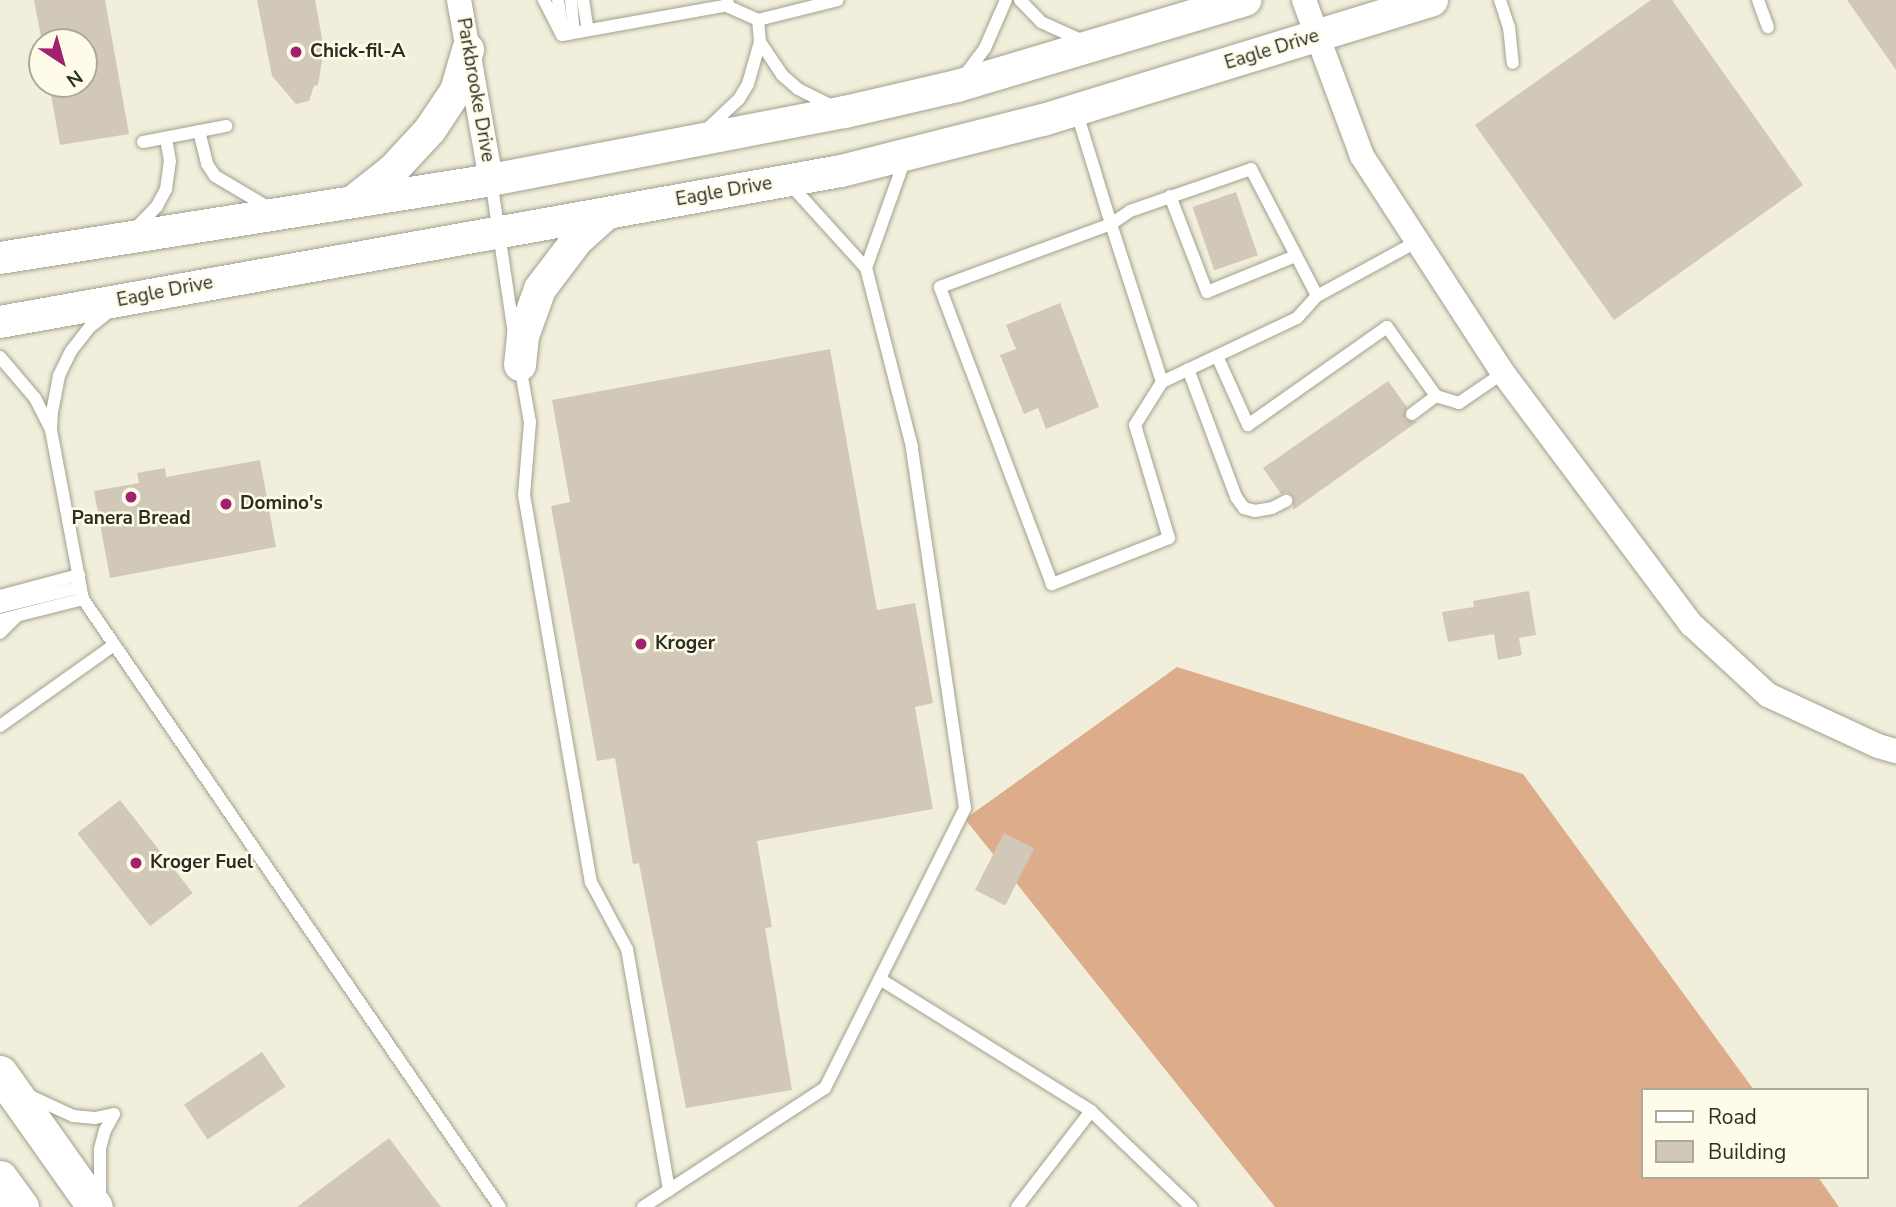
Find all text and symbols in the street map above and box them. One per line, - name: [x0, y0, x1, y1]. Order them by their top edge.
- street label: Parkbrooke Drive: [451, 16, 499, 164]
- street label: Eagle Drive: [1222, 25, 1322, 75]
- north arrow: [28, 28, 98, 98]
- place label: Chick-fil-A: [310, 41, 405, 63]
- marker: Chick-fil-A: [288, 44, 304, 60]
- text: N: [61, 64, 88, 93]
- street label: Eagle Drive: [674, 172, 774, 212]
- street label: Eagle Drive: [115, 271, 215, 313]
- marker: Panera Bread: [123, 489, 139, 505]
- place label: Domino's: [240, 493, 323, 515]
- marker: Domino's: [218, 496, 234, 512]
- place label: Panera Bread: [71, 508, 191, 530]
- place label: Kroger: [655, 633, 715, 655]
- marker: Kroger: [633, 636, 649, 652]
- place label: Kroger Fuel: [150, 852, 253, 874]
- marker: Kroger Fuel: [128, 855, 144, 871]
- legend: [1640, 1088, 1868, 1179]
- text: Road: [1708, 1103, 1757, 1131]
- text: Building: [1708, 1138, 1786, 1166]

